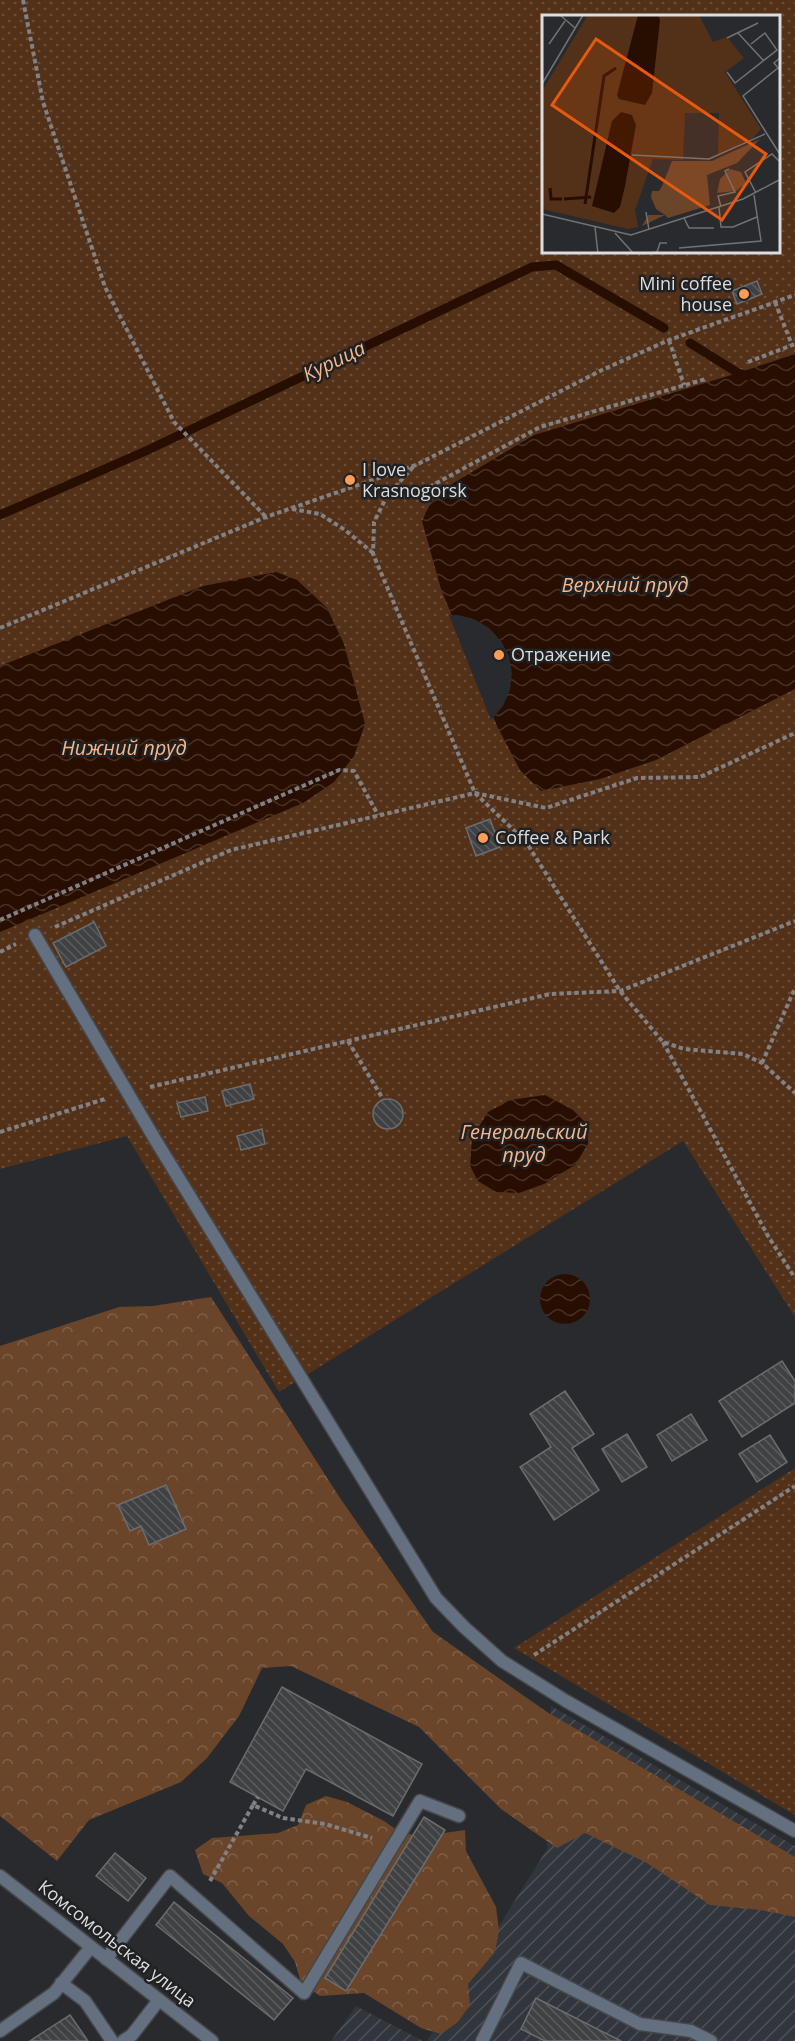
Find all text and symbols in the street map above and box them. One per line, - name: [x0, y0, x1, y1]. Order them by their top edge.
- inset map: [542, 15, 780, 254]
- place label: Mini coffee house: [639, 271, 732, 316]
- marker: Mini coffee house: [737, 287, 751, 301]
- water label: Курица: [298, 334, 370, 387]
- place label: I love Krasnogorsk: [362, 457, 467, 502]
- marker: I love Krasnogorsk: [343, 473, 357, 487]
- water label: Верхний пруд: [562, 571, 688, 598]
- place label: Отражение: [511, 642, 611, 666]
- marker: Отражение: [492, 648, 506, 662]
- water label: Нижний пруд: [61, 734, 187, 761]
- place label: Coffee & Park: [495, 825, 610, 849]
- marker: Coffee & Park: [476, 831, 490, 845]
- water label: Генеральский пруд: [460, 1118, 588, 1168]
- street label: Комсомольская улица: [34, 1874, 201, 2012]

